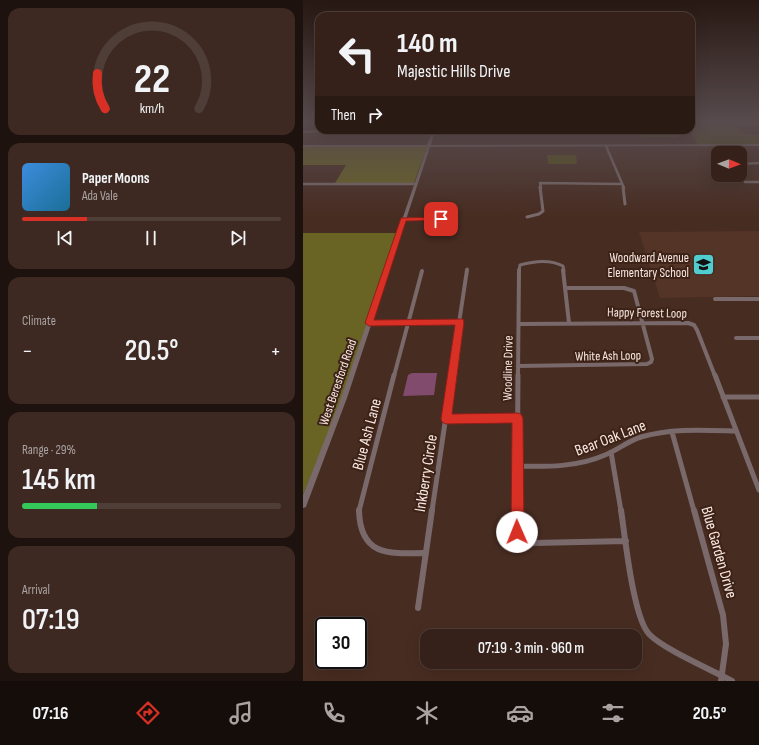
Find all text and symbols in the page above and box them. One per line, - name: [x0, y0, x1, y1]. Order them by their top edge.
- text: 140 m: [397, 27, 458, 60]
- icon: left: [331, 28, 383, 80]
- text: 22: [133, 55, 170, 104]
- text: Majestic Hills Drive: [397, 61, 510, 82]
- text: km/h: [139, 100, 164, 117]
- icon: right: [364, 104, 386, 126]
- text: Then: [331, 106, 356, 125]
- north arrow: [711, 146, 747, 182]
- map controls: [711, 146, 747, 182]
- text: Paper Moons: [82, 169, 150, 188]
- text: Ada Vale: [82, 188, 118, 204]
- pin: [424, 202, 458, 236]
- icon: arrive: [430, 208, 452, 230]
- icon: previous: [54, 227, 76, 249]
- icon: pause: [140, 227, 162, 249]
- icon: next: [227, 227, 249, 249]
- place label: Woodward Avenue Elementary School: [607, 250, 689, 281]
- school or university icon: Woodward Avenue Elementary School: [691, 251, 717, 277]
- street label: Happy Forest Loop: [607, 304, 687, 322]
- text: Climate: [22, 313, 56, 329]
- text: 20.5°: [124, 333, 179, 369]
- street label: Woodline Drive: [499, 335, 517, 401]
- street label: West Beresford Road: [316, 337, 360, 428]
- text: −: [22, 338, 33, 365]
- text: +: [270, 338, 281, 365]
- street label: White Ash Loop: [575, 347, 641, 365]
- street label: Blue Ash Lane: [349, 397, 386, 472]
- street label: Bear Oak Lane: [572, 416, 649, 461]
- street label: Inkberry Circle: [411, 433, 442, 513]
- text: Range · 29%: [22, 442, 76, 458]
- text: 145 km: [22, 462, 96, 498]
- street label: Blue Garden Drive: [696, 504, 741, 600]
- position arrow: [496, 511, 538, 553]
- text: Arrival: [22, 582, 50, 598]
- text: 07:19: [22, 602, 80, 638]
- speed limit sign: 30: [315, 617, 367, 669]
- text: 07:19 · 3 min · 960 m: [478, 639, 584, 658]
- icon: directions: [134, 699, 162, 727]
- icon: music: [227, 699, 255, 727]
- icon: phone: [320, 699, 348, 727]
- icon: climate: [413, 699, 441, 727]
- icon: car: [506, 699, 534, 727]
- icon: filters: [599, 699, 627, 727]
- text: 07:16: [33, 703, 68, 724]
- text: 20.5°: [693, 703, 726, 724]

